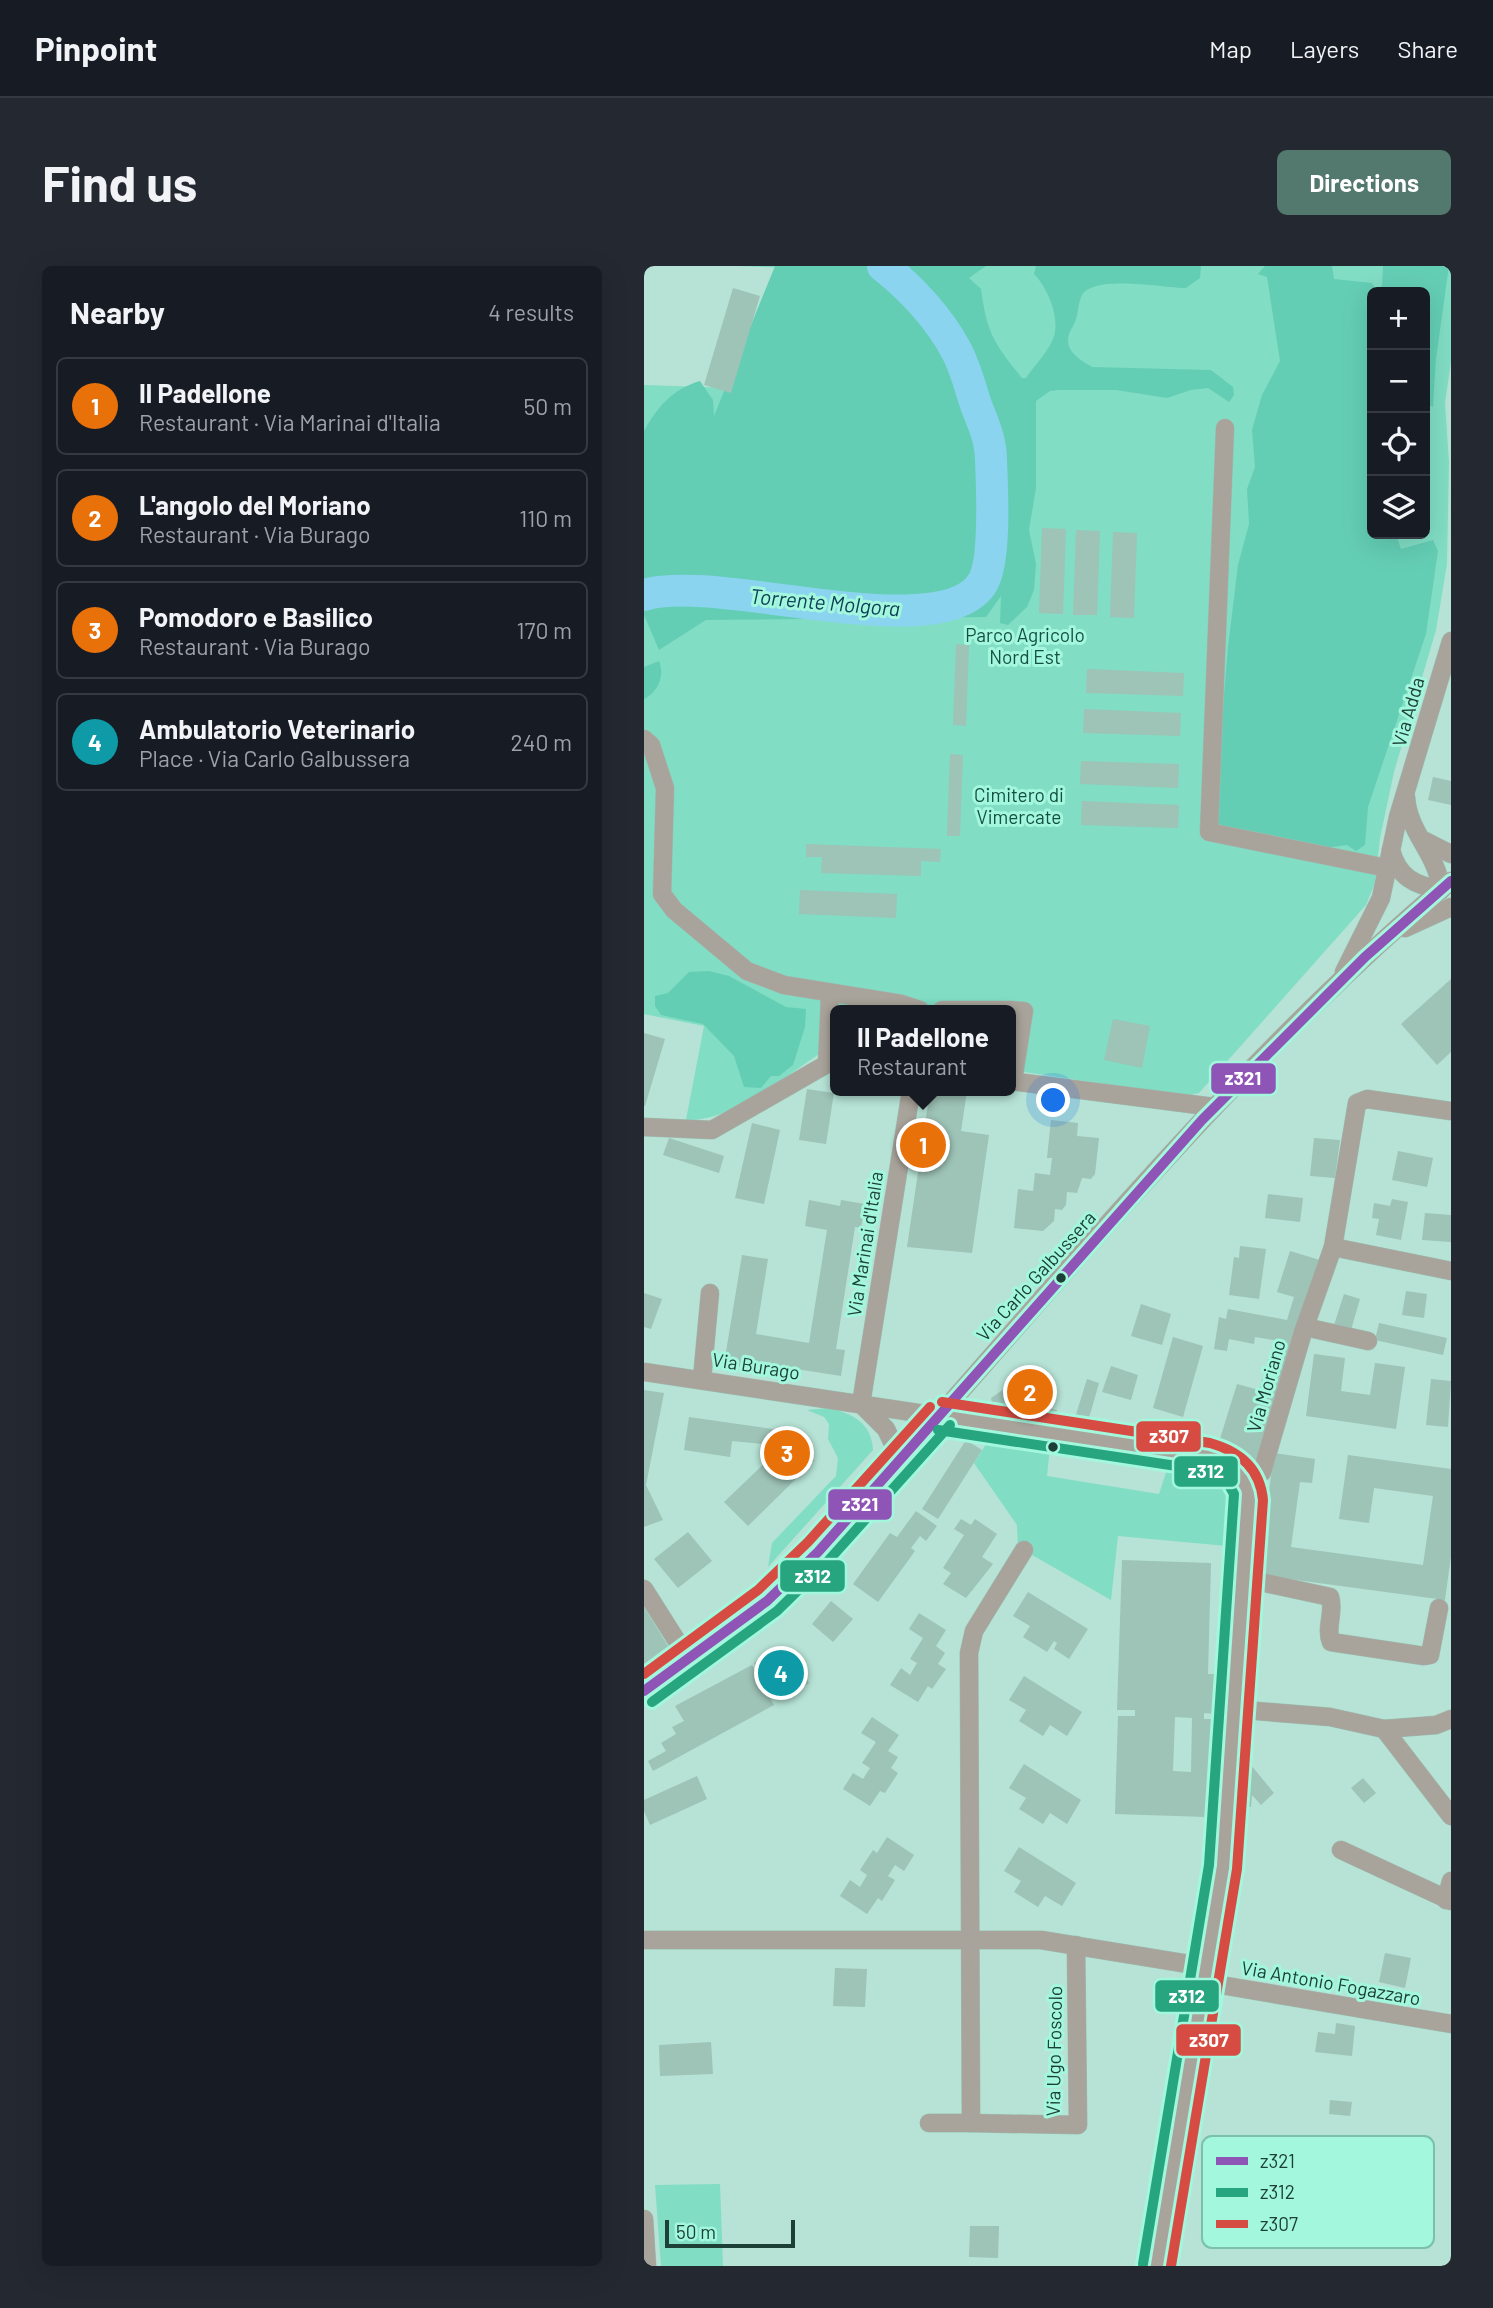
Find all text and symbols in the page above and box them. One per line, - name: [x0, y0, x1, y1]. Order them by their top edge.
- text: Pinpoint: [35, 28, 157, 68]
- text: Map: [1209, 34, 1252, 63]
- text: Layers: [1290, 34, 1359, 63]
- text: Share: [1397, 34, 1458, 63]
- button: Directions: [1277, 150, 1451, 215]
- text: Find us: [42, 153, 197, 212]
- map controls: [1367, 287, 1430, 539]
- button: +: [1367, 287, 1430, 350]
- text: Nearby: [70, 294, 165, 330]
- text: 4 results: [488, 298, 574, 326]
- button: −: [1367, 350, 1430, 413]
- text: Il Padellone: [139, 377, 271, 408]
- text: 1: [91, 392, 99, 420]
- text: 50 m: [524, 392, 572, 420]
- text: Restaurant · Via Marinai d'Italia: [139, 408, 441, 436]
- button: locate: [1367, 413, 1430, 476]
- button: layers: [1367, 476, 1430, 539]
- text: L'angolo del Moriano: [139, 489, 371, 520]
- text: 2: [89, 504, 101, 532]
- text: 110 m: [519, 504, 572, 532]
- text: Restaurant · Via Burago: [139, 520, 371, 548]
- water label: Torrente Molgora: [749, 582, 901, 621]
- text: Pomodoro e Basilico: [139, 601, 373, 632]
- text: 3: [89, 616, 101, 644]
- text: 170 m: [516, 616, 572, 644]
- park label: Parco Agricolo Nord Est: [965, 623, 1085, 668]
- text: Restaurant · Via Burago: [139, 632, 371, 660]
- street label: Via Adda: [1387, 674, 1428, 749]
- text: Ambulatorio Veterinario: [139, 713, 415, 744]
- text: 4: [88, 728, 102, 756]
- text: 240 m: [510, 728, 572, 756]
- text: Place · Via Carlo Galbussera: [139, 744, 410, 772]
- park label: Cimitero di Vimercate: [974, 783, 1064, 828]
- popup: [830, 1005, 1016, 1096]
- text: Il Padellone: [857, 1021, 989, 1052]
- text: Restaurant: [857, 1052, 967, 1080]
- line badge: z321: [1210, 1062, 1277, 1095]
- text: z321: [1225, 1066, 1261, 1089]
- your location: [1036, 1083, 1070, 1117]
- pin: 1: [900, 1119, 946, 1171]
- street label: Via Marinai d'Italia: [842, 1170, 887, 1318]
- street label: Via Carlo Galbussera: [971, 1206, 1100, 1345]
- unlabelled marker: [1054, 1271, 1068, 1285]
- street label: Via Moriano: [1241, 1337, 1290, 1435]
- street label: Via Burago: [711, 1347, 802, 1384]
- pin: 2: [1007, 1366, 1053, 1418]
- line badge: z307: [1135, 1420, 1202, 1453]
- text: z307: [1149, 1424, 1189, 1447]
- pin: 3: [764, 1427, 810, 1479]
- unlabelled marker: [1046, 1440, 1060, 1454]
- line badge: z312: [1173, 1455, 1239, 1488]
- text: z312: [1188, 1459, 1224, 1482]
- line badge: z321: [827, 1488, 893, 1521]
- text: z321: [842, 1492, 878, 1515]
- line badge: z312: [779, 1559, 846, 1593]
- text: z312: [795, 1564, 831, 1587]
- pin: 4: [758, 1647, 804, 1699]
- street label: Via Antonio Fogazzaro: [1240, 1955, 1423, 2010]
- line badge: z312: [1154, 1979, 1220, 2013]
- text: z312: [1169, 1984, 1205, 2007]
- street label: Via Ugo Foscolo: [1041, 1985, 1066, 2116]
- line badge: z307: [1175, 2023, 1242, 2057]
- text: z307: [1189, 2028, 1229, 2051]
- legend: [1202, 2136, 1434, 2248]
- text: z321: [1260, 2149, 1295, 2172]
- text: z312: [1260, 2180, 1295, 2203]
- text: z307: [1260, 2212, 1298, 2235]
- scale bar: [665, 2217, 794, 2249]
- text: 50 m: [676, 2220, 716, 2243]

